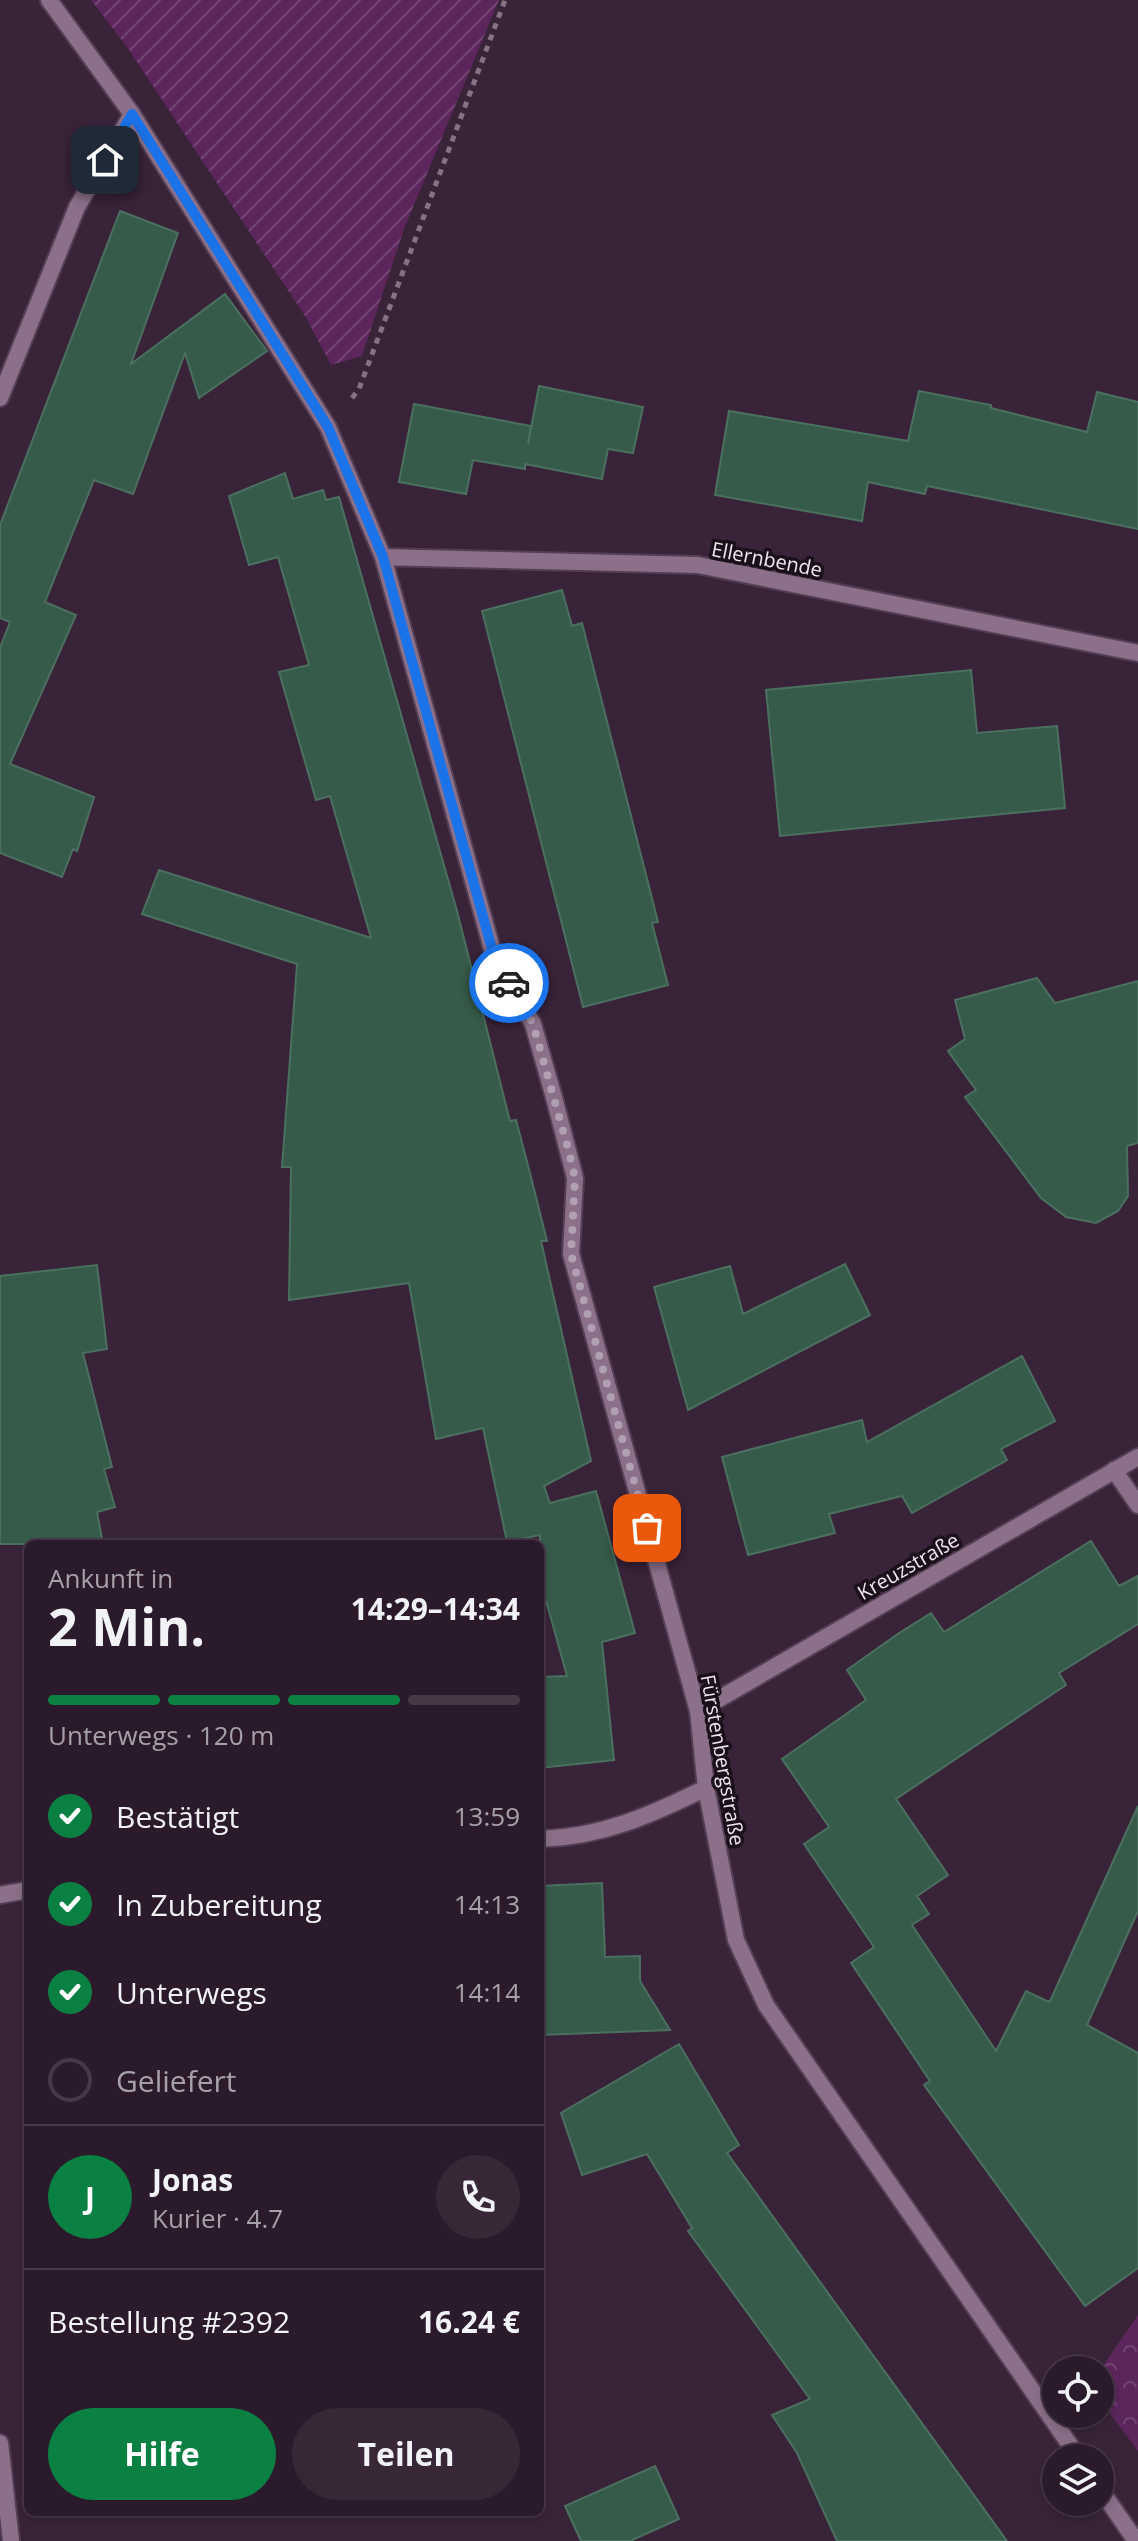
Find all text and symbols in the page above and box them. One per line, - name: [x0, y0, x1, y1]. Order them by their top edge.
- pin: [71, 126, 139, 194]
- icon: home: [83, 138, 127, 182]
- street label: Ellernbende: [709, 535, 825, 583]
- courier: [469, 943, 549, 1023]
- icon: car: [487, 961, 531, 1005]
- pin: [613, 1494, 681, 1562]
- icon: bag: [625, 1506, 669, 1550]
- street label: Kreuzstraße: [852, 1526, 964, 1606]
- text: Ankunft in: [48, 1560, 173, 1596]
- text: 14:29–14:34: [351, 1588, 520, 1629]
- text: 2 Min.: [48, 1590, 205, 1661]
- street label: Fürstenbergstraße: [695, 1672, 751, 1848]
- text: Unterwegs · 120 m: [48, 1717, 274, 1753]
- icon: check: [48, 1794, 92, 1838]
- text: Bestätigt: [116, 1796, 239, 1837]
- text: 13:59: [454, 1798, 520, 1834]
- icon: check: [48, 1882, 92, 1926]
- text: In Zubereitung: [116, 1884, 322, 1925]
- text: 14:13: [454, 1886, 520, 1922]
- icon: check: [48, 1970, 92, 2014]
- text: Unterwegs: [116, 1972, 267, 2013]
- text: 14:14: [454, 1974, 520, 2010]
- text: Geliefert: [116, 2060, 237, 2101]
- button: phone: [436, 2155, 520, 2239]
- text: Jonas: [152, 2159, 233, 2200]
- text: J: [85, 2177, 95, 2218]
- text: Kurier · 4.7: [152, 2200, 283, 2236]
- text: Bestellung #2392: [48, 2301, 290, 2342]
- text: 16.24 €: [418, 2301, 520, 2342]
- map controls: [1042, 2356, 1114, 2516]
- button: locate: [1042, 2356, 1114, 2428]
- button: Hilfe: [48, 2408, 276, 2500]
- button: Teilen: [292, 2408, 520, 2500]
- button: layers: [1042, 2444, 1114, 2516]

